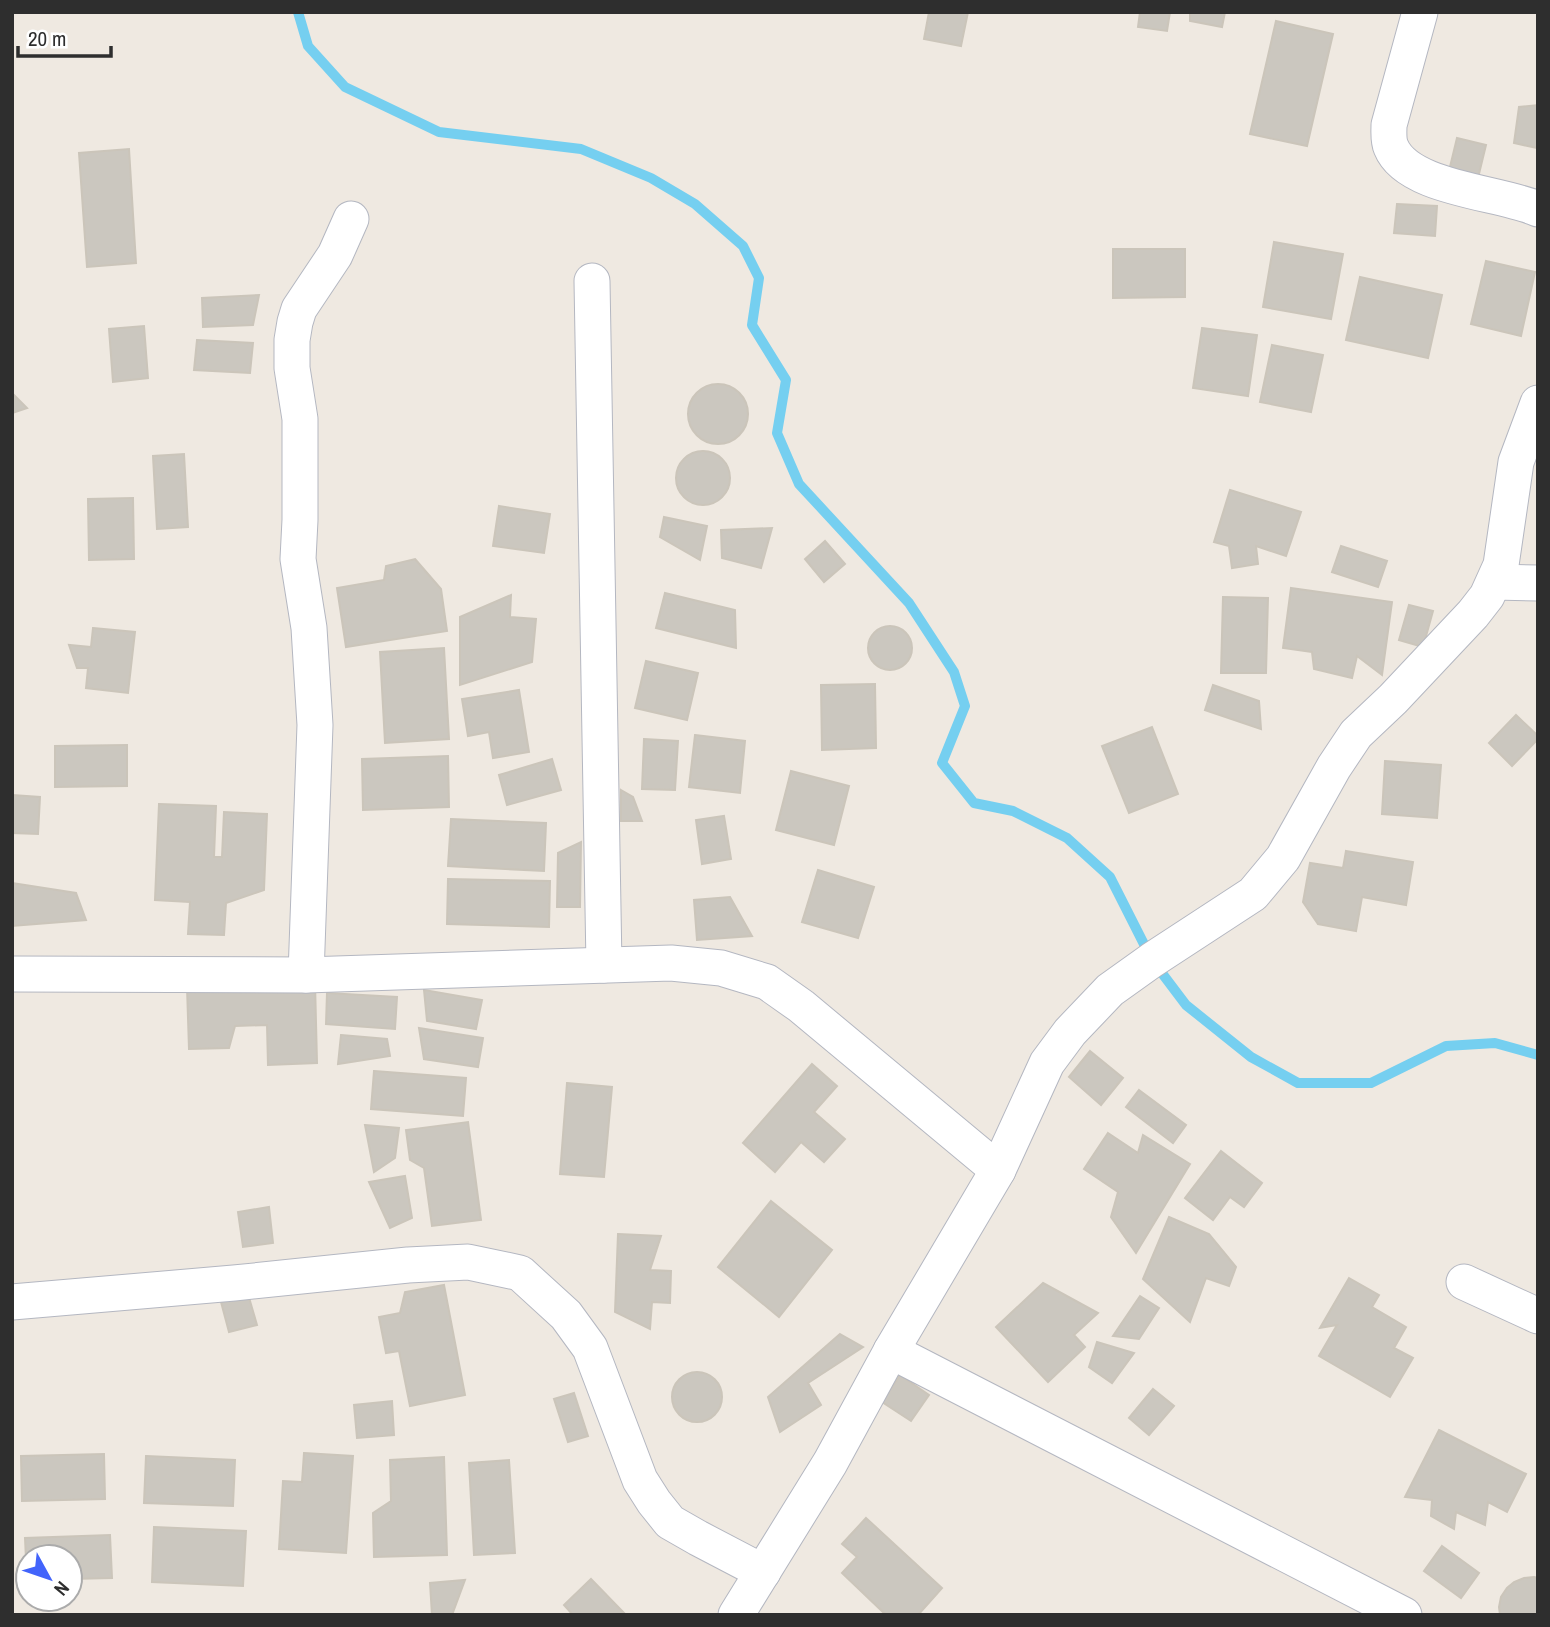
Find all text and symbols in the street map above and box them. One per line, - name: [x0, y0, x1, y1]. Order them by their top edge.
- scale bar: [18, 14, 110, 58]
- text: 20 m: [28, 24, 66, 53]
- north arrow: [14, 1543, 84, 1613]
- text: N: [48, 1576, 76, 1602]

